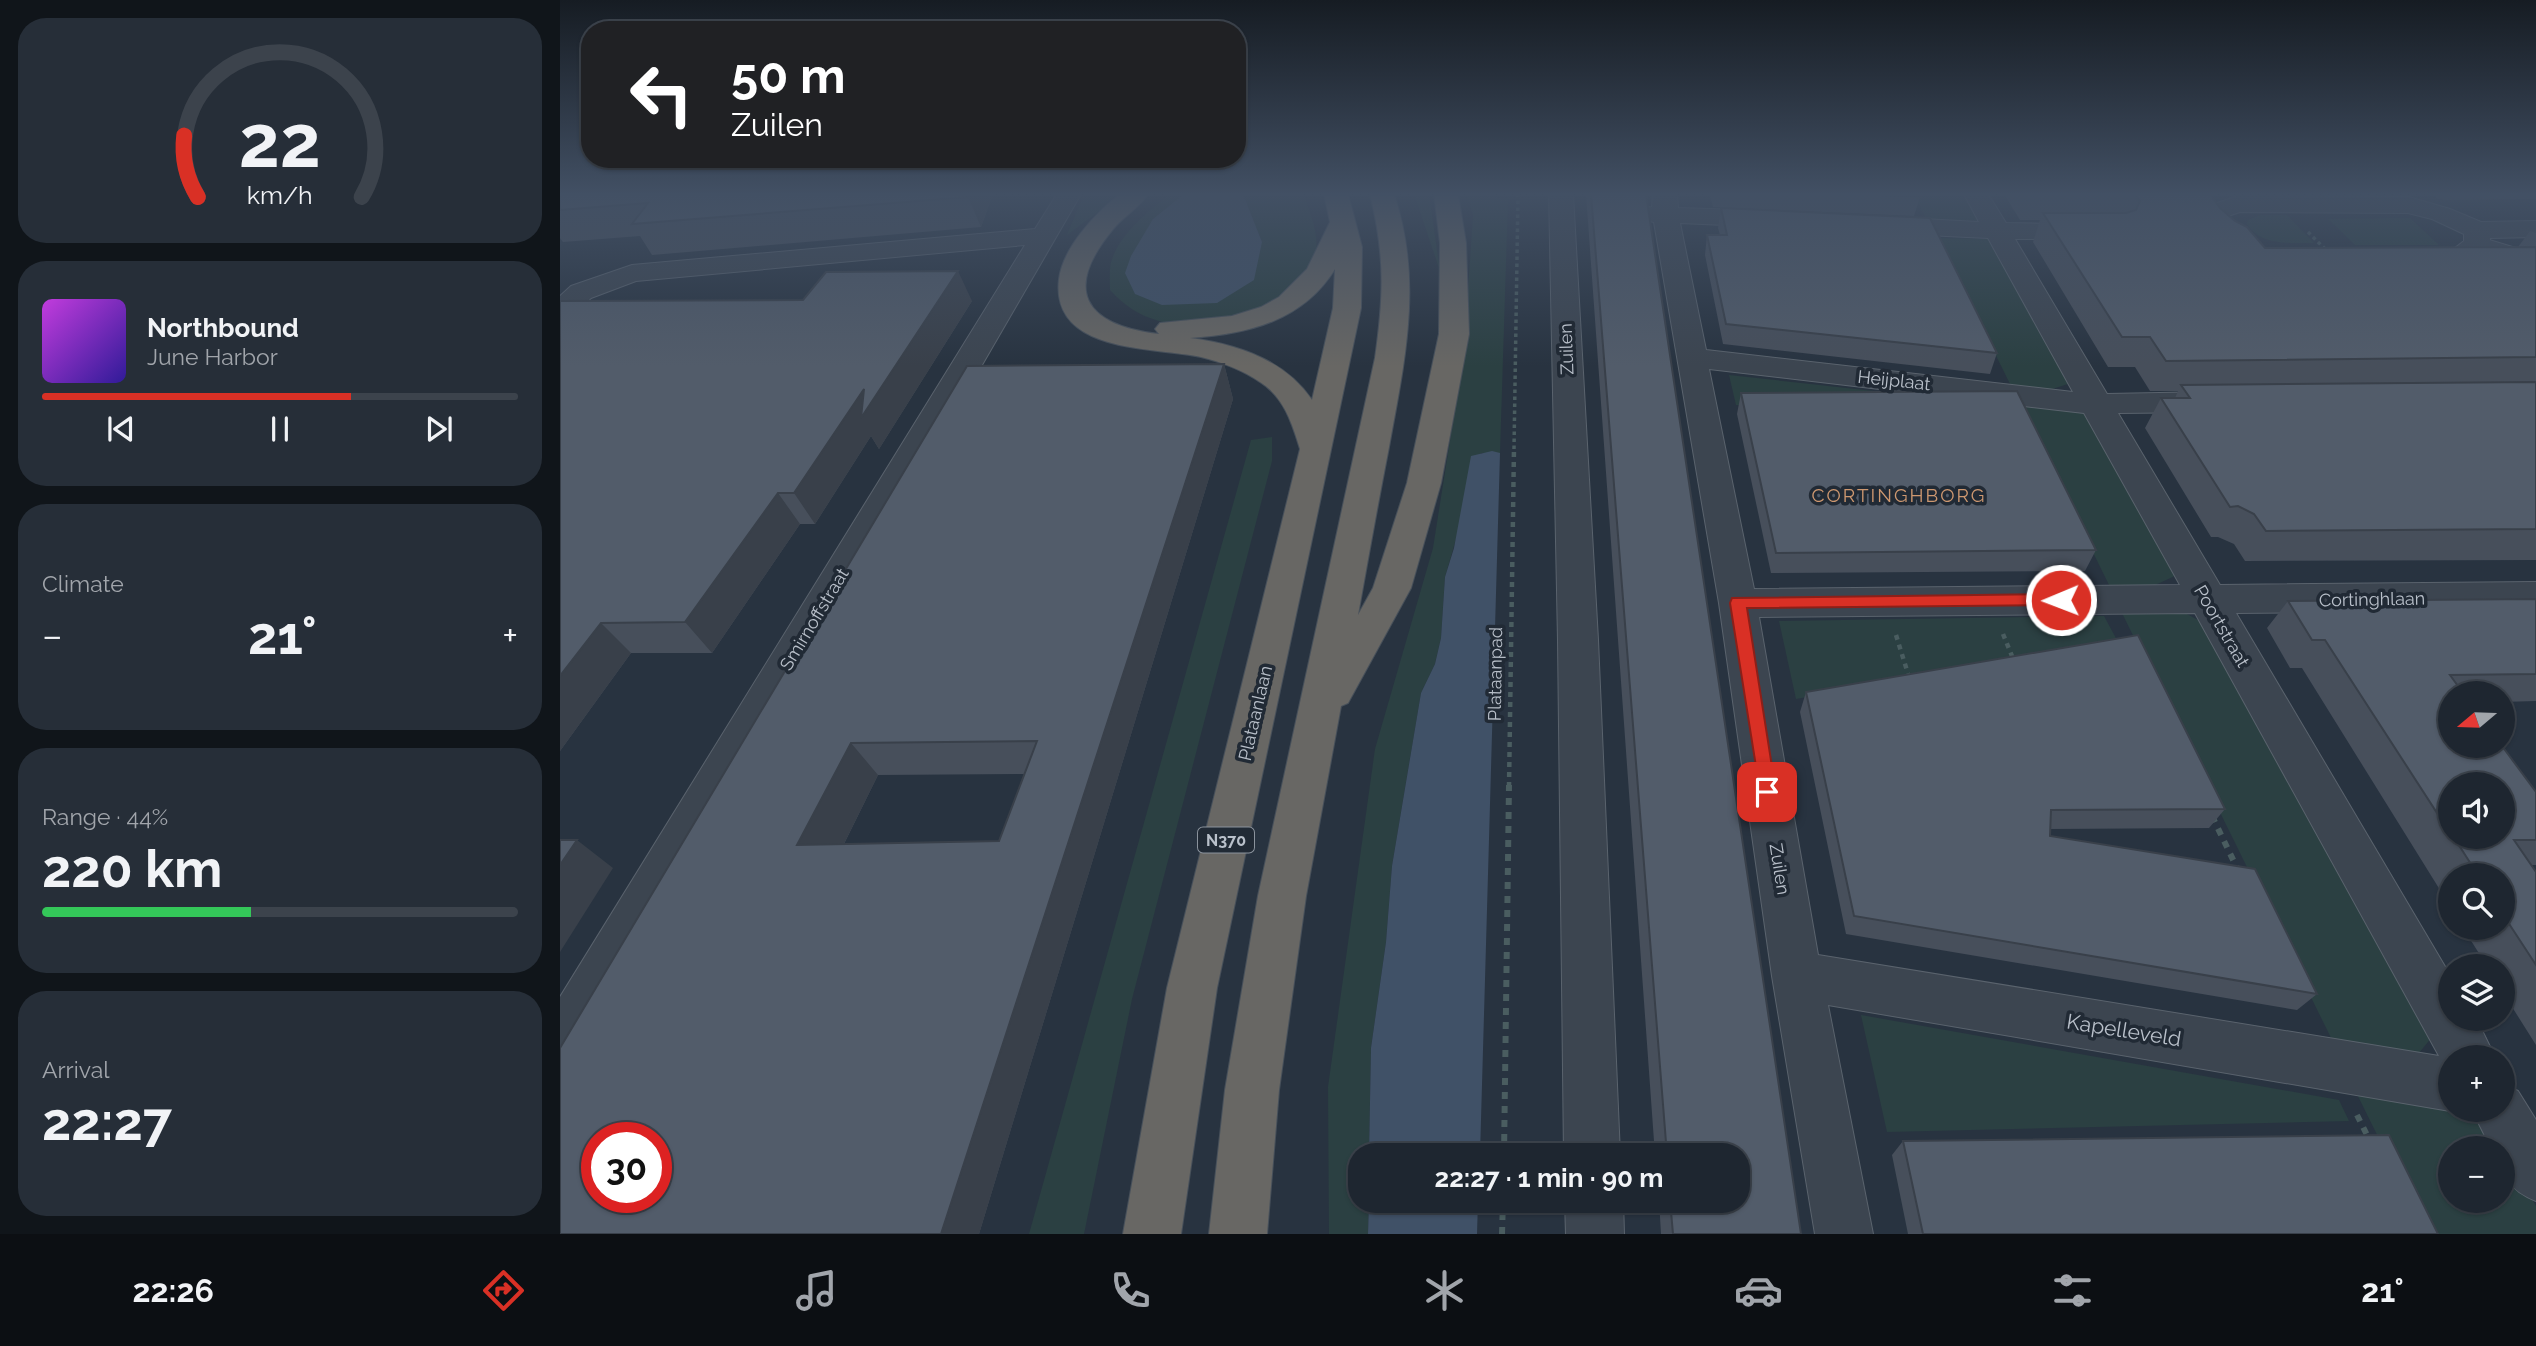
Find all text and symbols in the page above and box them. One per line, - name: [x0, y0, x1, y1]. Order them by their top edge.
- text: 50 m: [731, 47, 846, 104]
- icon: left: [616, 49, 707, 140]
- text: 22: [239, 99, 321, 184]
- text: Zuilen: [731, 106, 823, 143]
- text: km/h: [247, 179, 313, 209]
- text: Northbound: [147, 313, 299, 343]
- street label: Zuilen: [1555, 323, 1577, 375]
- text: June Harbor: [147, 343, 278, 370]
- street label: Heijplaat: [1856, 366, 1932, 394]
- icon: previous: [102, 410, 140, 448]
- icon: pause: [261, 410, 299, 448]
- icon: next: [420, 410, 458, 448]
- district label: CORTINGHBORG: [1812, 484, 1986, 506]
- position arrow: [2024, 563, 2098, 637]
- street label: Smirnoffstraat: [775, 564, 853, 674]
- text: Climate: [42, 570, 124, 597]
- street label: Poortstraat: [2190, 581, 2254, 671]
- street label: Cortinghlaan: [2319, 588, 2425, 610]
- text: 21°: [248, 605, 317, 666]
- text: −: [42, 613, 62, 658]
- text: +: [502, 613, 518, 658]
- street label: Plataanpad: [1484, 627, 1506, 721]
- street label: Plataanlaan: [1234, 663, 1276, 763]
- north arrow: [2438, 681, 2515, 758]
- map controls: [2438, 681, 2515, 1213]
- pin: [1737, 762, 1797, 822]
- button: sound: [2438, 772, 2515, 849]
- icon: arrive: [1748, 773, 1786, 811]
- text: Range · 44%: [42, 803, 168, 830]
- road number: N370: [1198, 828, 1254, 852]
- text: 220 km: [42, 838, 223, 899]
- street label: Zuilen: [1766, 842, 1794, 896]
- button: search: [2438, 863, 2515, 940]
- button: layers: [2438, 954, 2515, 1031]
- street label: Kapelleveld: [2065, 1009, 2183, 1051]
- button: +: [2438, 1045, 2515, 1122]
- text: Arrival: [42, 1056, 109, 1083]
- text: 22:27: [42, 1091, 172, 1152]
- speed limit sign: 30: [581, 1122, 672, 1213]
- button: −: [2438, 1136, 2515, 1213]
- text: 22:27 · 1 min · 90 m: [1434, 1163, 1664, 1193]
- icon: directions: [479, 1266, 528, 1315]
- icon: music: [792, 1266, 841, 1315]
- icon: phone: [1106, 1266, 1155, 1315]
- icon: climate: [1420, 1266, 1469, 1315]
- icon: car: [1734, 1266, 1783, 1315]
- icon: filters: [2048, 1266, 2097, 1315]
- text: 22:26: [132, 1272, 214, 1309]
- text: 21°: [2361, 1272, 2404, 1309]

